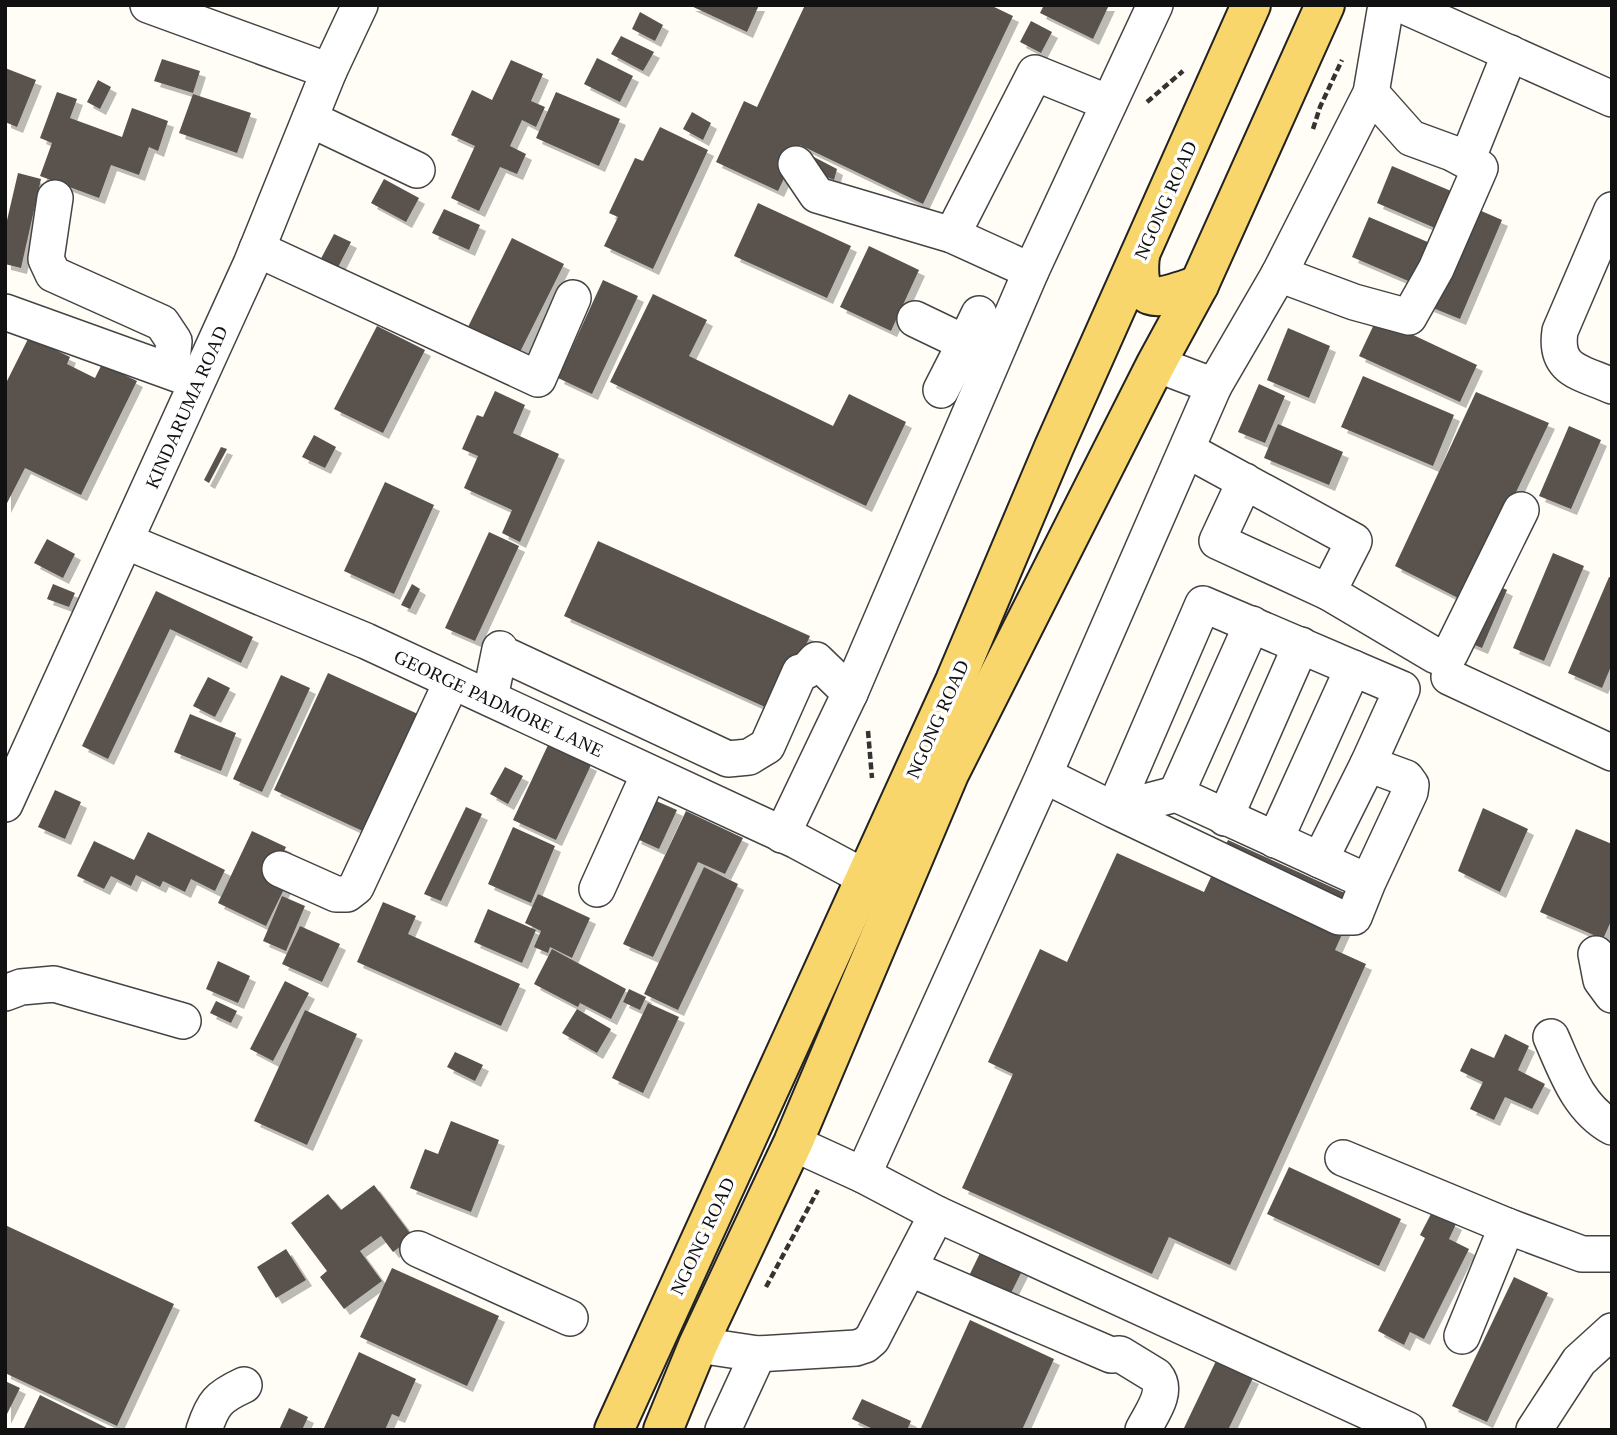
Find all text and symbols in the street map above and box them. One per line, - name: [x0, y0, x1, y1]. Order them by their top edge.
- street label: NGONG ROAD: [1130, 138, 1201, 263]
- street label: KINDARUMA ROAD: [141, 323, 232, 492]
- street label: GEORGE PADMORE LANE: [391, 646, 607, 761]
- street label: NGONG ROAD: [902, 657, 973, 782]
- street label: NGONG ROAD: [666, 1174, 739, 1298]

